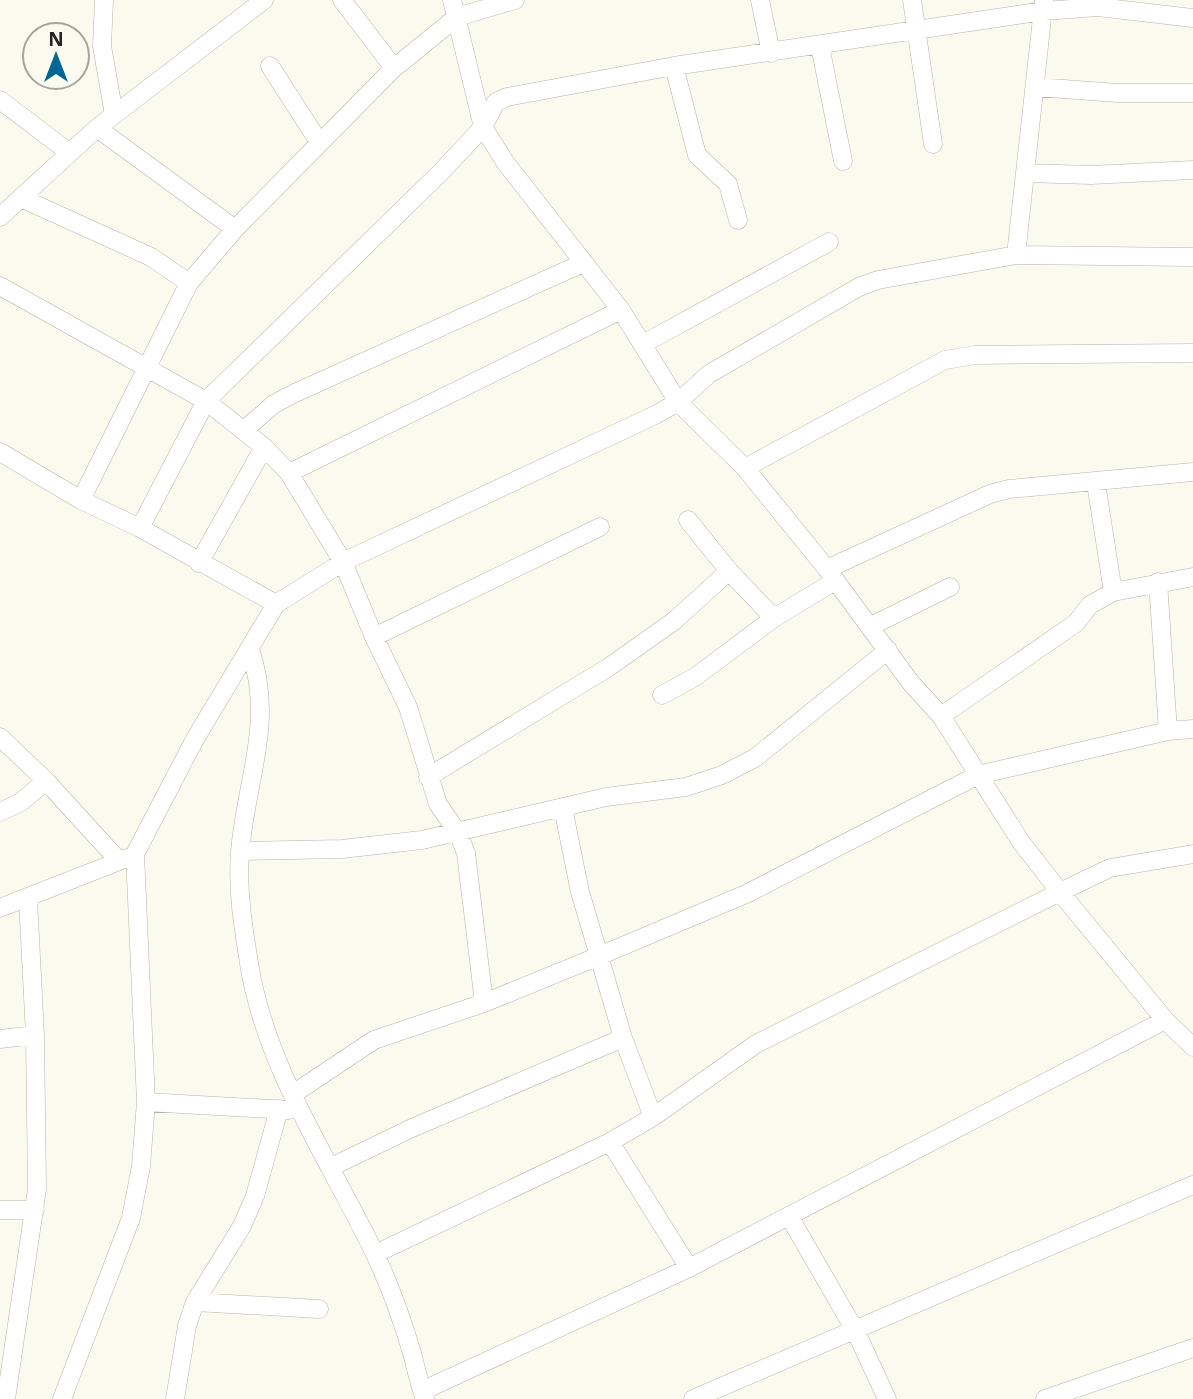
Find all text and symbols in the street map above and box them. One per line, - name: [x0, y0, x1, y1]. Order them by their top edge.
- north arrow: [21, 21, 91, 91]
- text: N: [48, 26, 64, 52]

